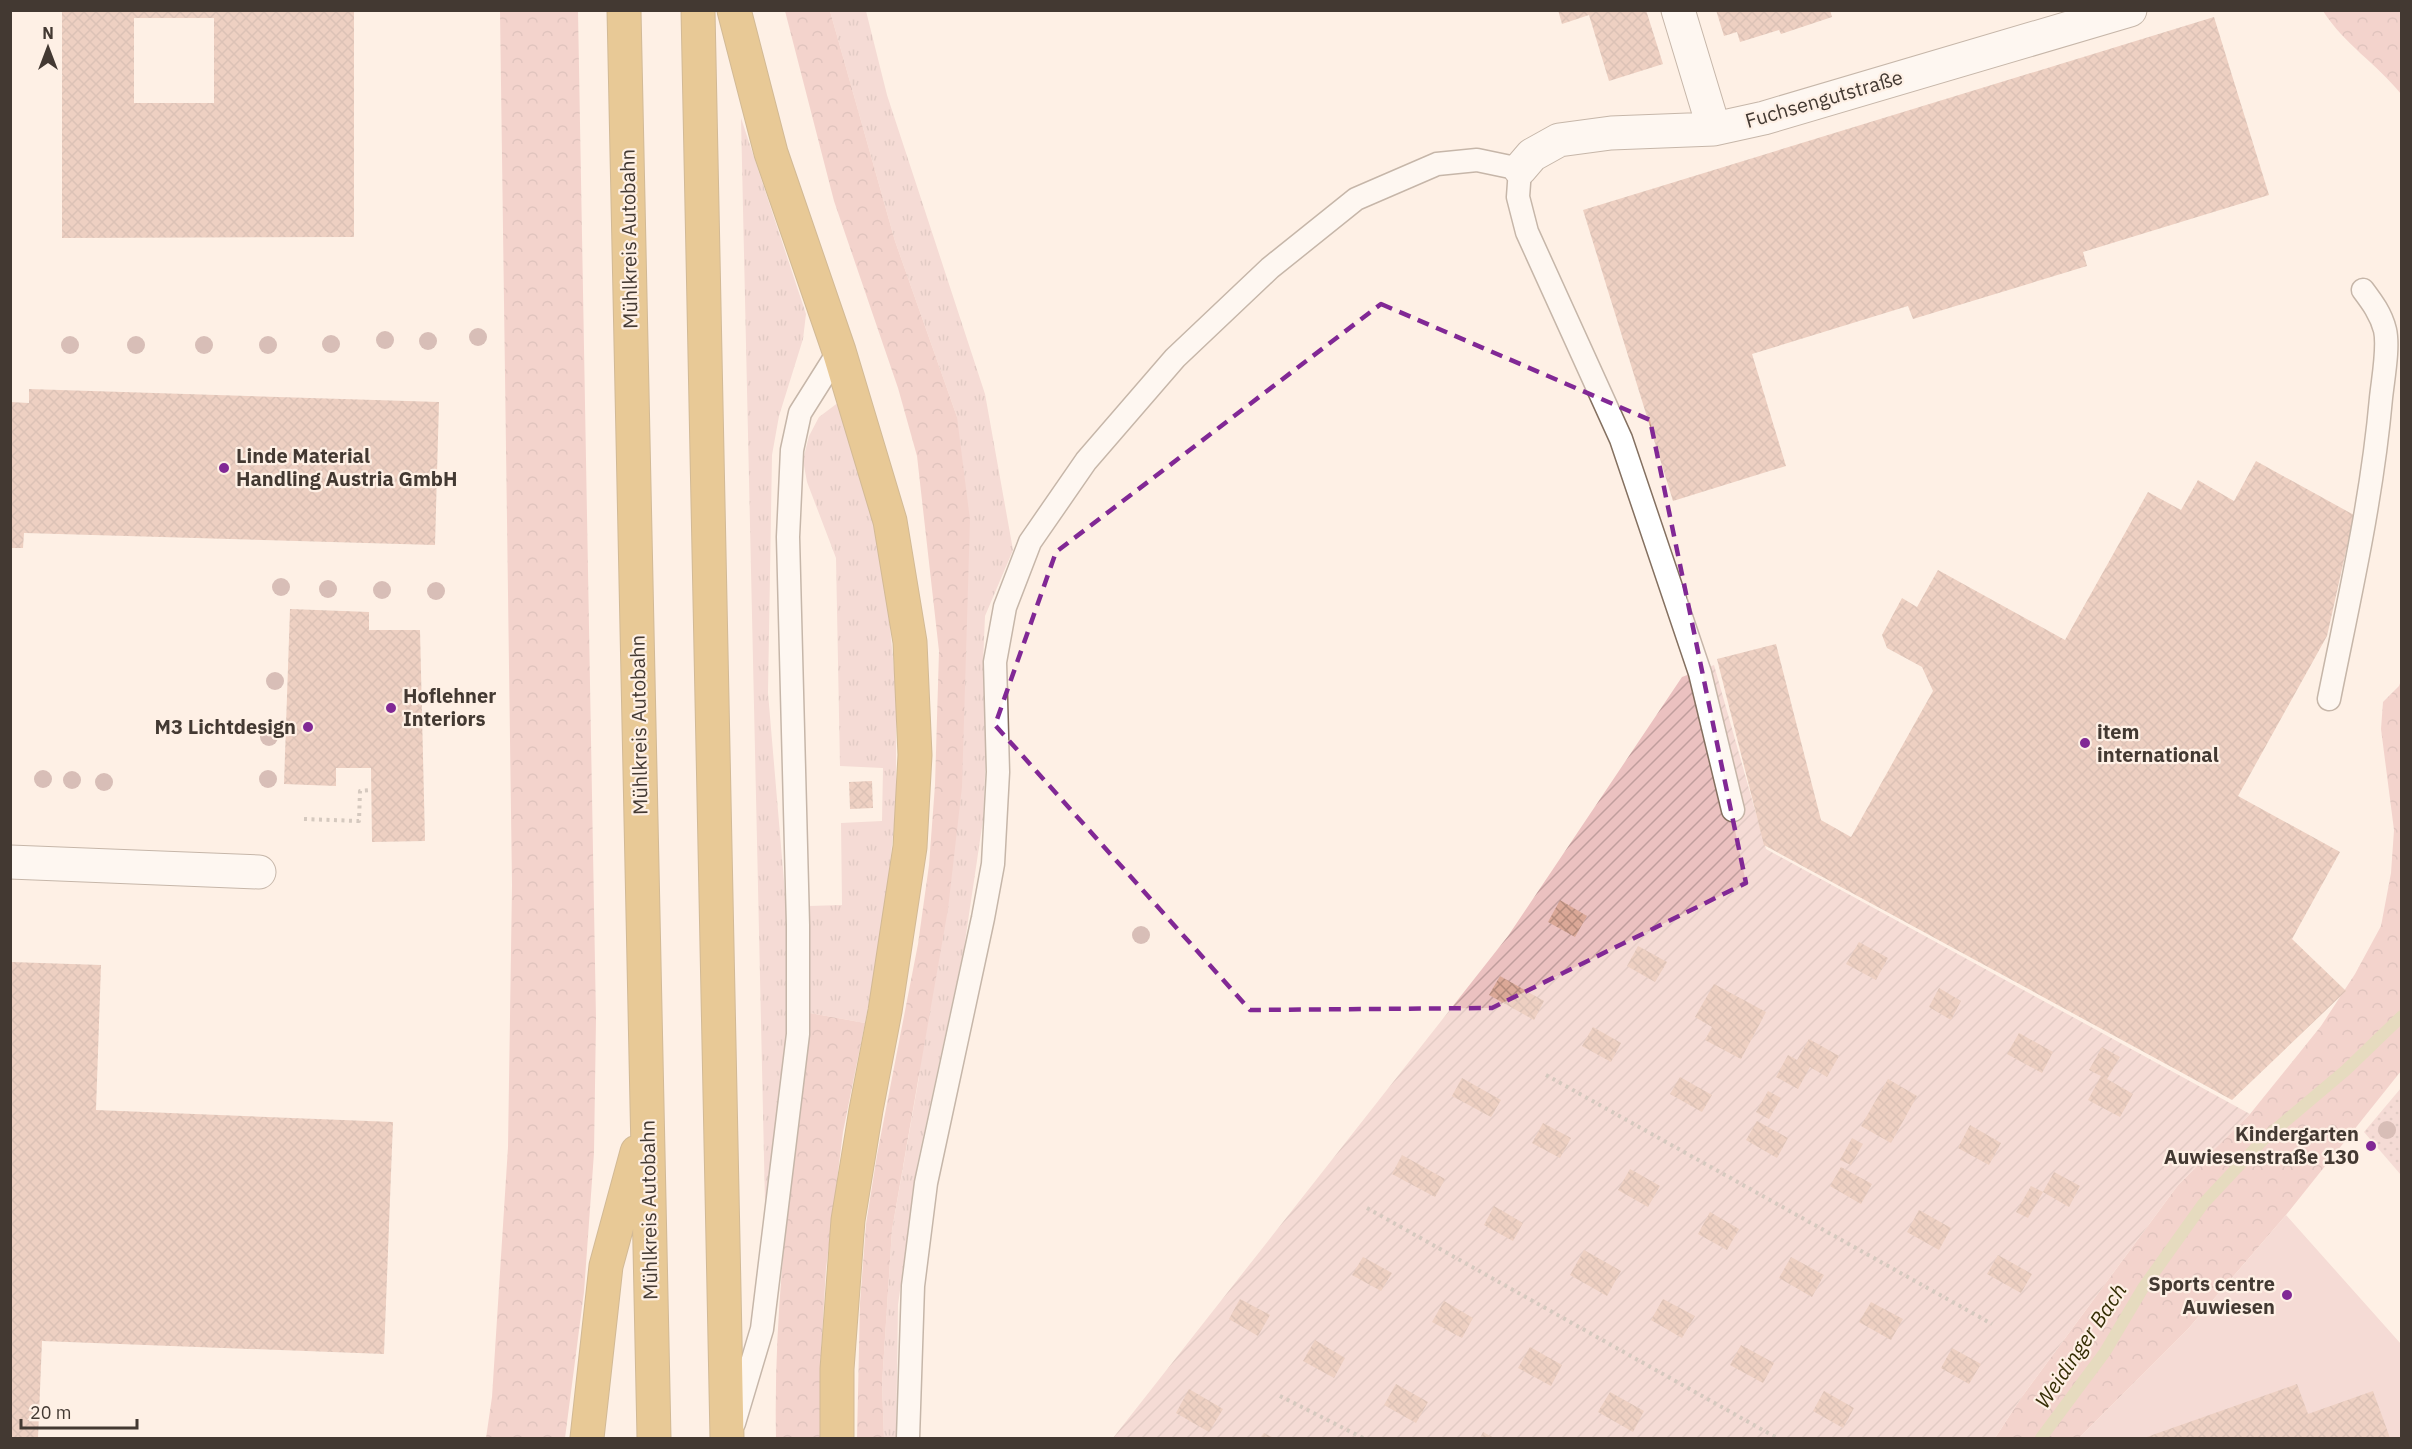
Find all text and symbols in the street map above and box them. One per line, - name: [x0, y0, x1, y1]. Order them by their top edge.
- north arrow: [18, 18, 78, 78]
- text: N: [42, 23, 54, 43]
- street label: Fuchsengutstraße: [1742, 63, 1906, 134]
- street label: Mühlkreis Autobahn: [613, 149, 644, 329]
- place label: Linde Material Handling Austria GmbH: [236, 442, 457, 492]
- marker: Linde Material Handling Austria GmbH: [217, 461, 231, 475]
- street label: Mühlkreis Autobahn: [623, 635, 654, 815]
- place label: Hoflehner Interiors: [403, 682, 496, 732]
- marker: Hoflehner Interiors: [384, 701, 398, 715]
- place label: M3 Lichtdesign: [155, 713, 296, 740]
- place label: item international: [2097, 718, 2219, 768]
- marker: M3 Lichtdesign: [301, 720, 315, 734]
- marker: item international: [2078, 736, 2092, 750]
- street label: Mühlkreis Autobahn: [633, 1120, 664, 1300]
- place label: Kindergarten Auwiesenstraße 130: [2164, 1120, 2359, 1170]
- marker: Kindergarten Auwiesenstraße 130: [2364, 1139, 2378, 1153]
- place label: Sports centre Auwiesen: [2148, 1270, 2275, 1320]
- water label: Weidinger Bach: [2028, 1277, 2132, 1413]
- marker: Sports centre Auwiesen: [2280, 1288, 2294, 1302]
- scale bar: [21, 1392, 136, 1430]
- text: 20 m: [30, 1401, 72, 1424]

